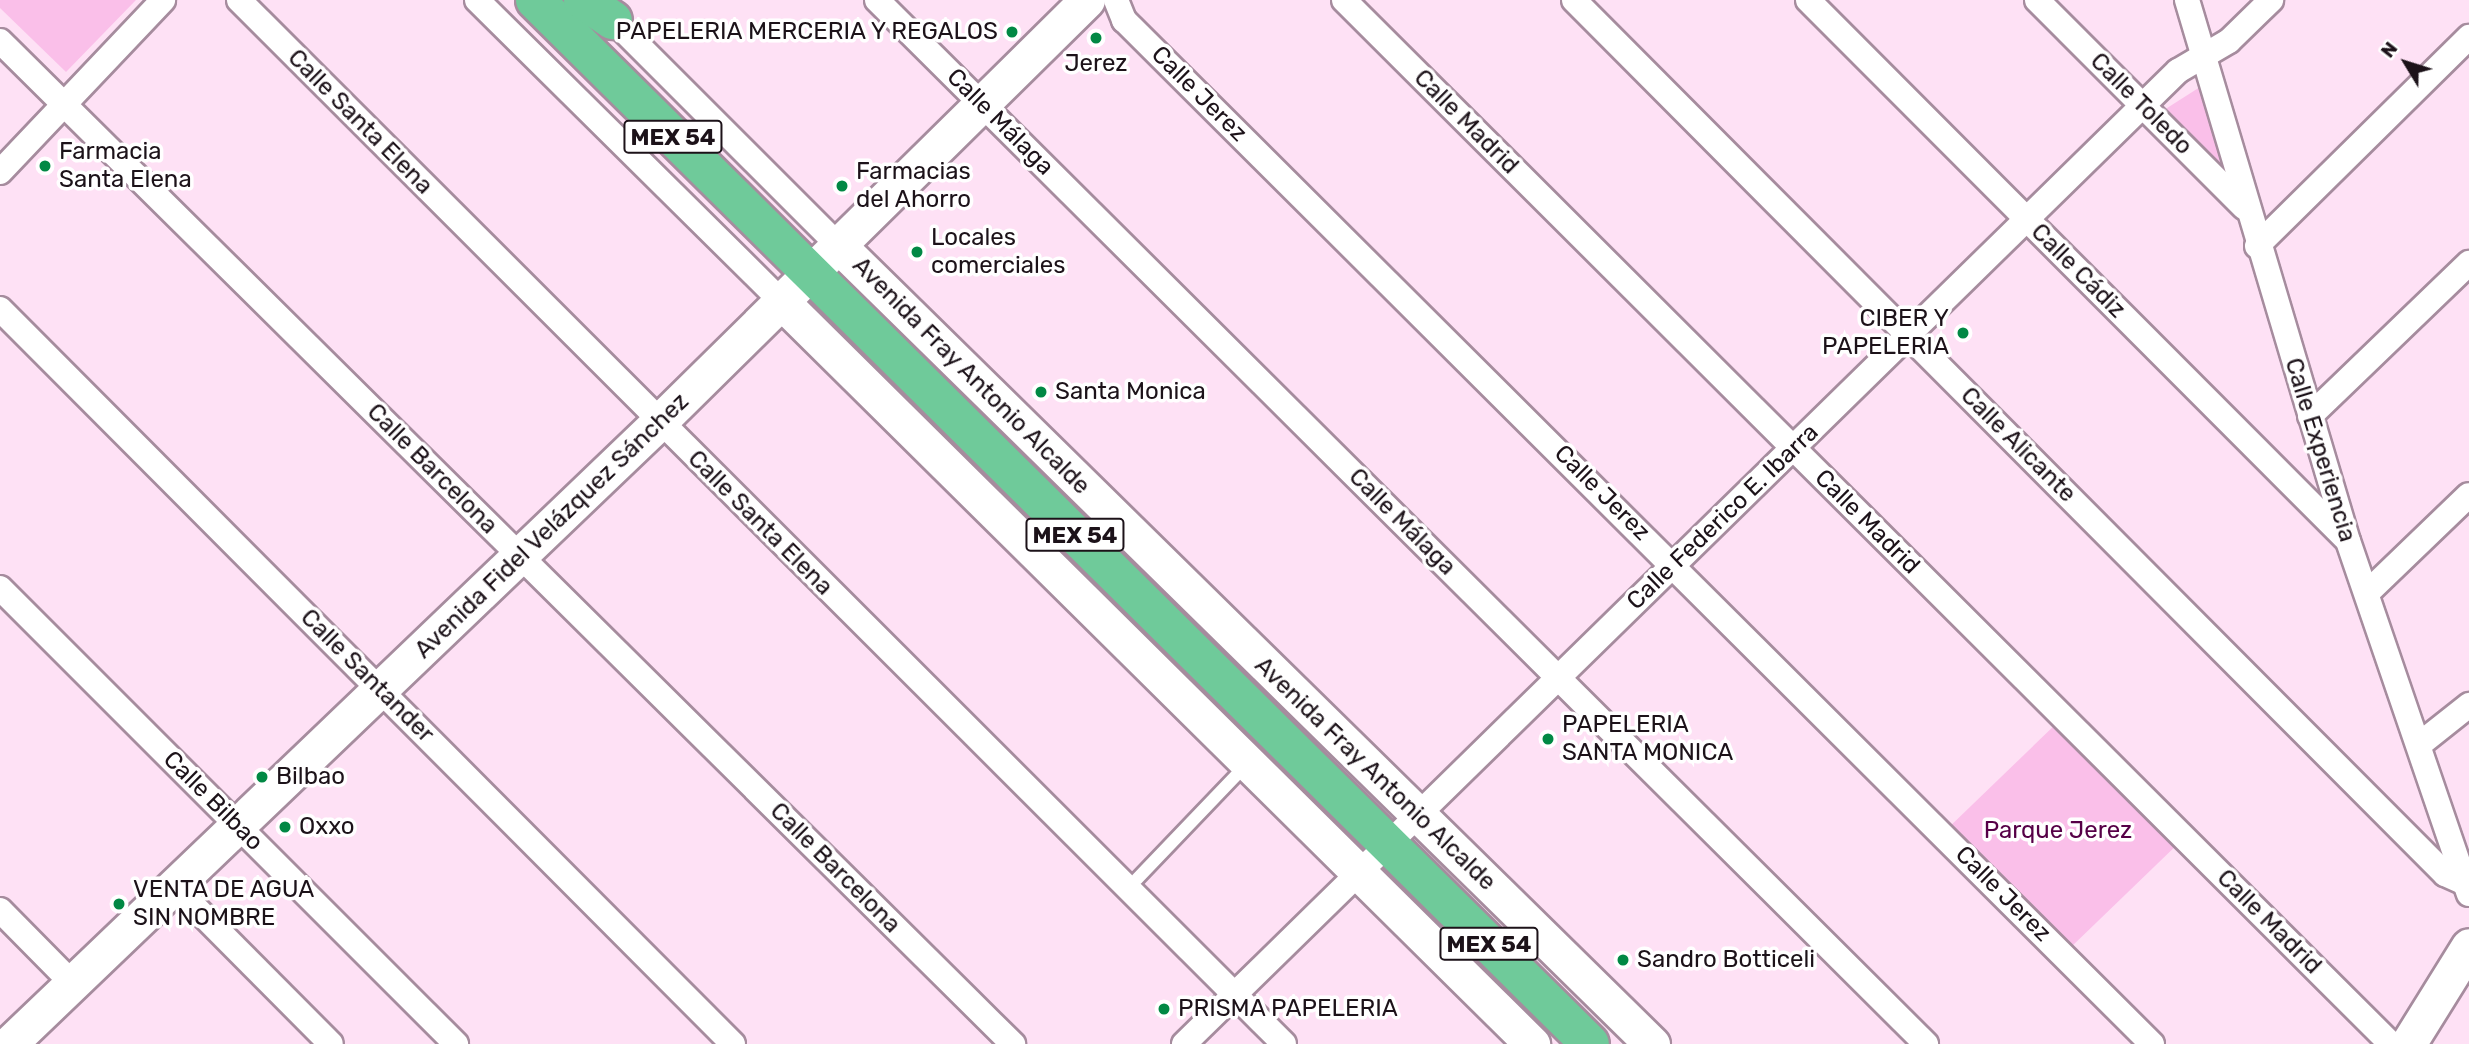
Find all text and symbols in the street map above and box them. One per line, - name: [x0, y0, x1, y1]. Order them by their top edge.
- place label: PAPELERIA MERCERIA Y REGALOS: [613, 18, 998, 46]
- marker: PAPELERIA MERCERIA Y REGALOS: [1004, 24, 1020, 40]
- north arrow: [2371, 28, 2441, 98]
- marker: Jerez: [1088, 30, 1104, 46]
- text: N: [2376, 37, 2402, 62]
- street label: Calle Jerez: [1145, 40, 1253, 148]
- street label: Calle Santa Elena: [282, 44, 438, 200]
- street label: Calle Toledo: [2084, 47, 2198, 161]
- place label: Jerez: [1064, 50, 1128, 78]
- street label: Calle Málaga: [941, 63, 1059, 181]
- street label: Calle Madrid: [1408, 64, 1524, 180]
- road number: MEX 54: [622, 118, 724, 156]
- place label: Farmacia Santa Elena: [59, 138, 192, 194]
- marker: Farmacia Santa Elena: [37, 158, 53, 174]
- place label: Farmacias del Ahorro: [856, 158, 972, 214]
- marker: Farmacias del Ahorro: [834, 178, 850, 194]
- street label: Calle Cádiz: [2025, 218, 2131, 324]
- place label: Locales comerciales: [931, 224, 1066, 280]
- marker: Locales comerciales: [909, 244, 925, 260]
- street label: Avenida Fray Antonio Alcalde: [846, 251, 1096, 501]
- place label: CIBER Y PAPELERIA: [1822, 305, 1949, 361]
- marker: CIBER Y PAPELERIA: [1955, 325, 1971, 341]
- street label: Calle Experiencia: [2278, 355, 2362, 545]
- place label: Santa Monica: [1055, 378, 1206, 406]
- street label: Calle Alicante: [1954, 381, 2082, 509]
- marker: Santa Monica: [1033, 384, 1049, 400]
- street label: Avenida Fidel Velázquez Sánchez: [409, 387, 695, 665]
- street label: Calle Barcelona: [361, 398, 503, 540]
- street label: Calle Federico E. Ibarra: [1621, 418, 1825, 616]
- street label: Calle Jerez: [1548, 439, 1656, 547]
- street label: Calle Santa Elena: [682, 445, 838, 601]
- street label: Calle Málaga: [1343, 463, 1461, 581]
- street label: Calle Madrid: [1809, 464, 1925, 580]
- road number: MEX 54: [1024, 516, 1126, 554]
- street label: Calle Santander: [294, 603, 440, 749]
- street label: Avenida Fray Antonio Alcalde: [1248, 651, 1502, 897]
- place label: PAPELERIA SANTA MONICA: [1562, 711, 1734, 767]
- marker: PAPELERIA SANTA MONICA: [1540, 731, 1556, 747]
- street label: Calle Bilbao: [157, 745, 269, 857]
- place label: Bilbao: [276, 763, 345, 791]
- marker: Bilbao: [254, 769, 270, 785]
- street label: Calle Barcelona: [764, 797, 906, 939]
- place label: Oxxo: [299, 813, 355, 841]
- park label: Parque Jerez: [1984, 817, 2132, 845]
- marker: Oxxo: [277, 819, 293, 835]
- street label: Calle Jerez: [1949, 840, 2057, 948]
- street label: Calle Madrid: [2211, 864, 2327, 980]
- place label: VENTA DE AGUA SIN NOMBRE: [133, 876, 316, 932]
- marker: VENTA DE AGUA SIN NOMBRE: [111, 896, 127, 912]
- road number: MEX 54: [1438, 925, 1540, 964]
- place label: Sandro Botticeli: [1637, 946, 1815, 974]
- marker: Sandro Botticeli: [1615, 952, 1631, 968]
- place label: PRISMA PAPELERIA: [1178, 995, 1399, 1023]
- marker: PRISMA PAPELERIA: [1156, 1001, 1172, 1017]

